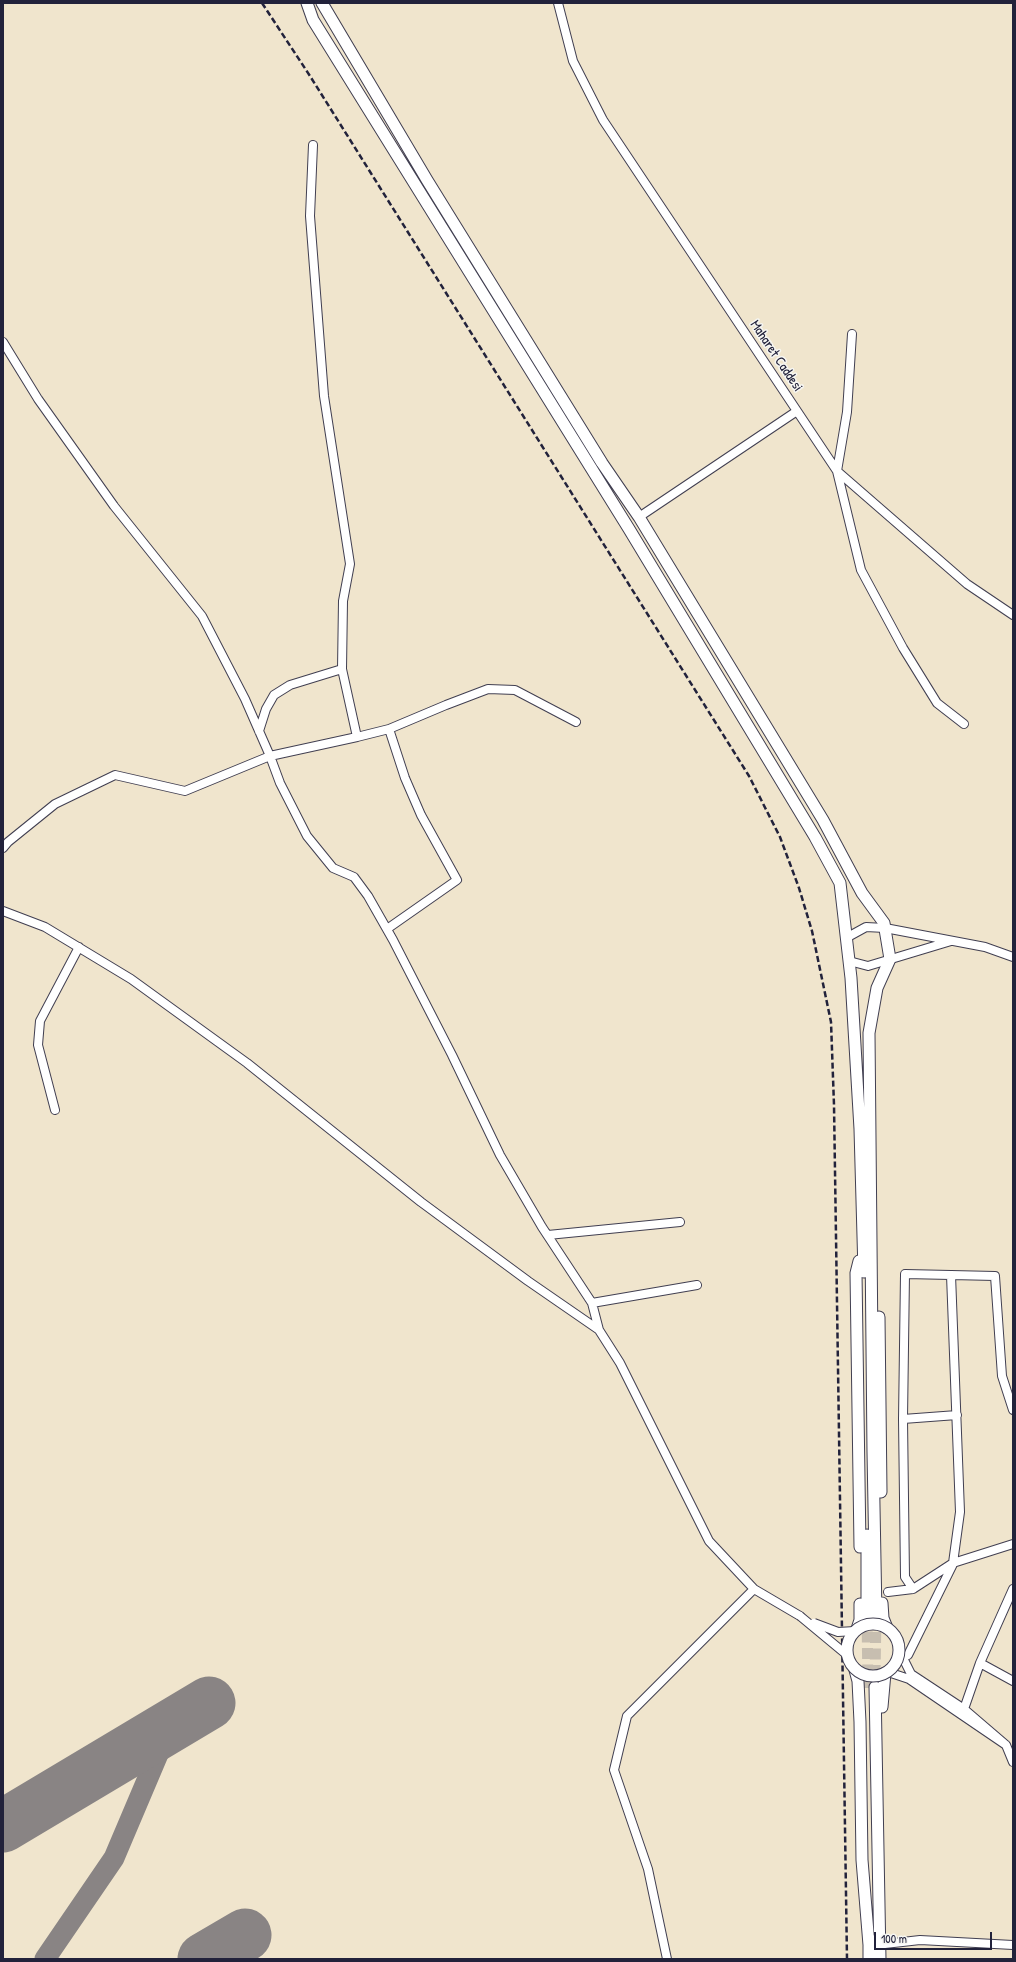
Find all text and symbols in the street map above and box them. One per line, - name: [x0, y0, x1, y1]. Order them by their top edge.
- street label: Maharet Caddesi: [746, 317, 806, 395]
- scale bar: [876, 1924, 994, 1950]
- text: 100 m: [881, 1930, 907, 1947]

